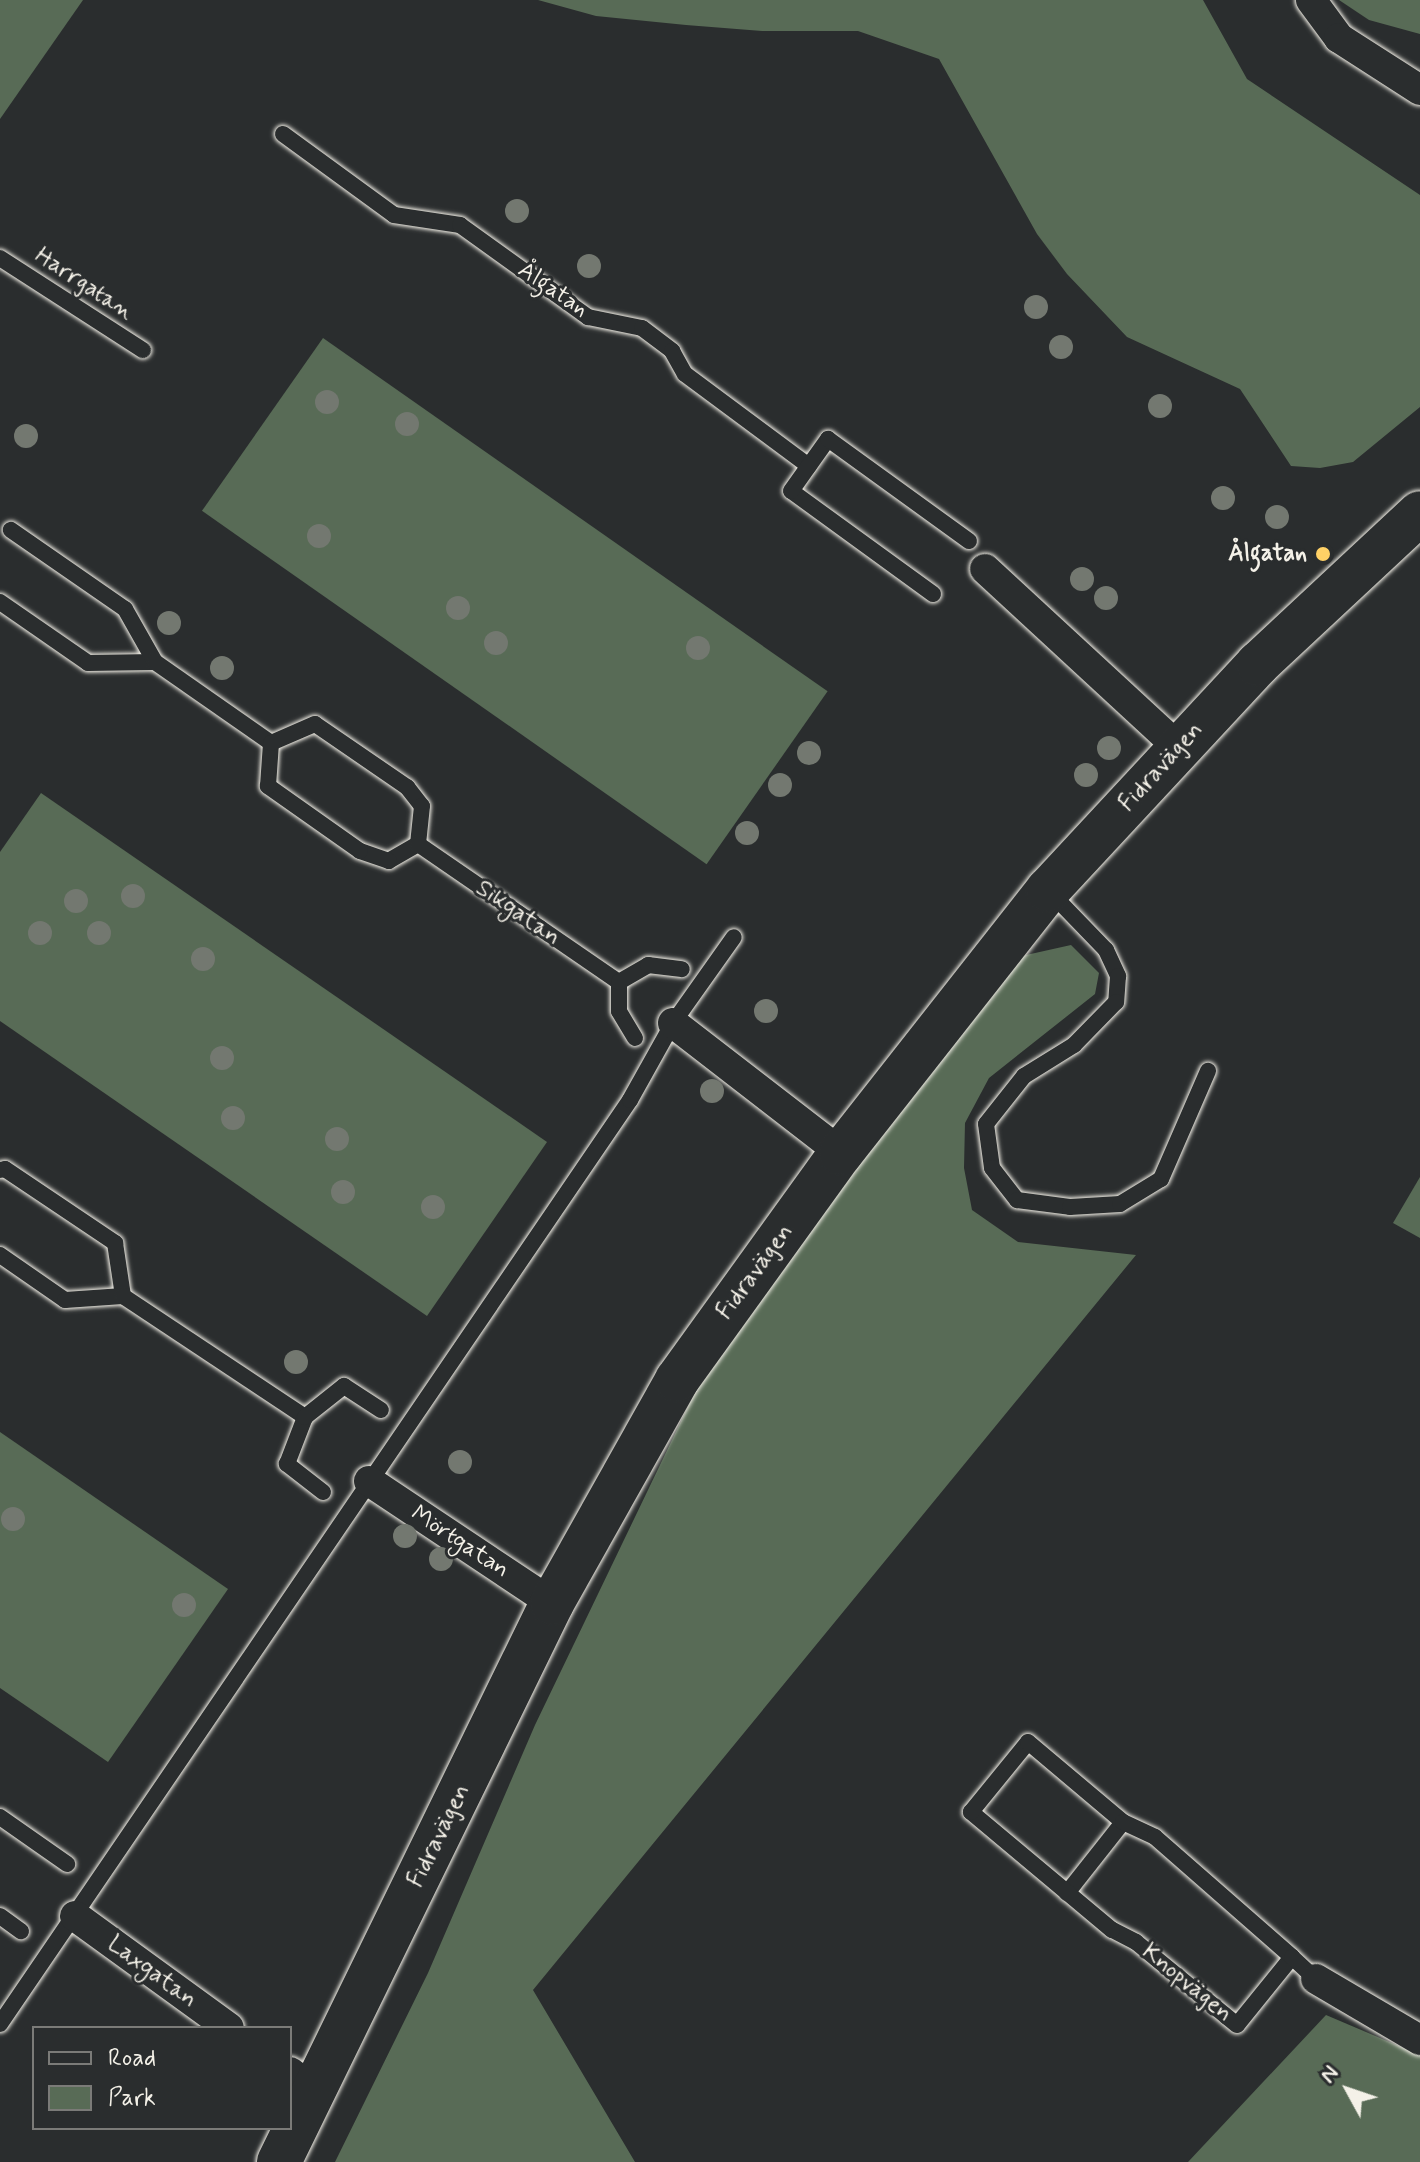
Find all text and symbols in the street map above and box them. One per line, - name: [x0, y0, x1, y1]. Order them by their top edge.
- street label: Harrgatan: [29, 241, 139, 327]
- street label: Ålgatan: [512, 256, 594, 324]
- place label: Ålgatan: [1228, 540, 1307, 568]
- marker: Ålgatan: [1314, 545, 1332, 563]
- street label: Fidravägen: [1113, 716, 1209, 818]
- street label: Sikgatan: [470, 874, 566, 952]
- street label: Fidravägen: [711, 1218, 799, 1326]
- street label: Mörtgatan: [405, 1500, 515, 1584]
- street label: Fidravägen: [402, 1780, 476, 1892]
- street label: Laxgatan: [101, 1930, 203, 2014]
- street label: Knopvägen: [1136, 1938, 1238, 2028]
- legend: [32, 2026, 292, 2130]
- text: Road: [108, 2043, 156, 2074]
- north arrow: [1308, 2050, 1388, 2130]
- text: N: [1314, 2060, 1345, 2089]
- text: Park: [108, 2083, 156, 2114]

